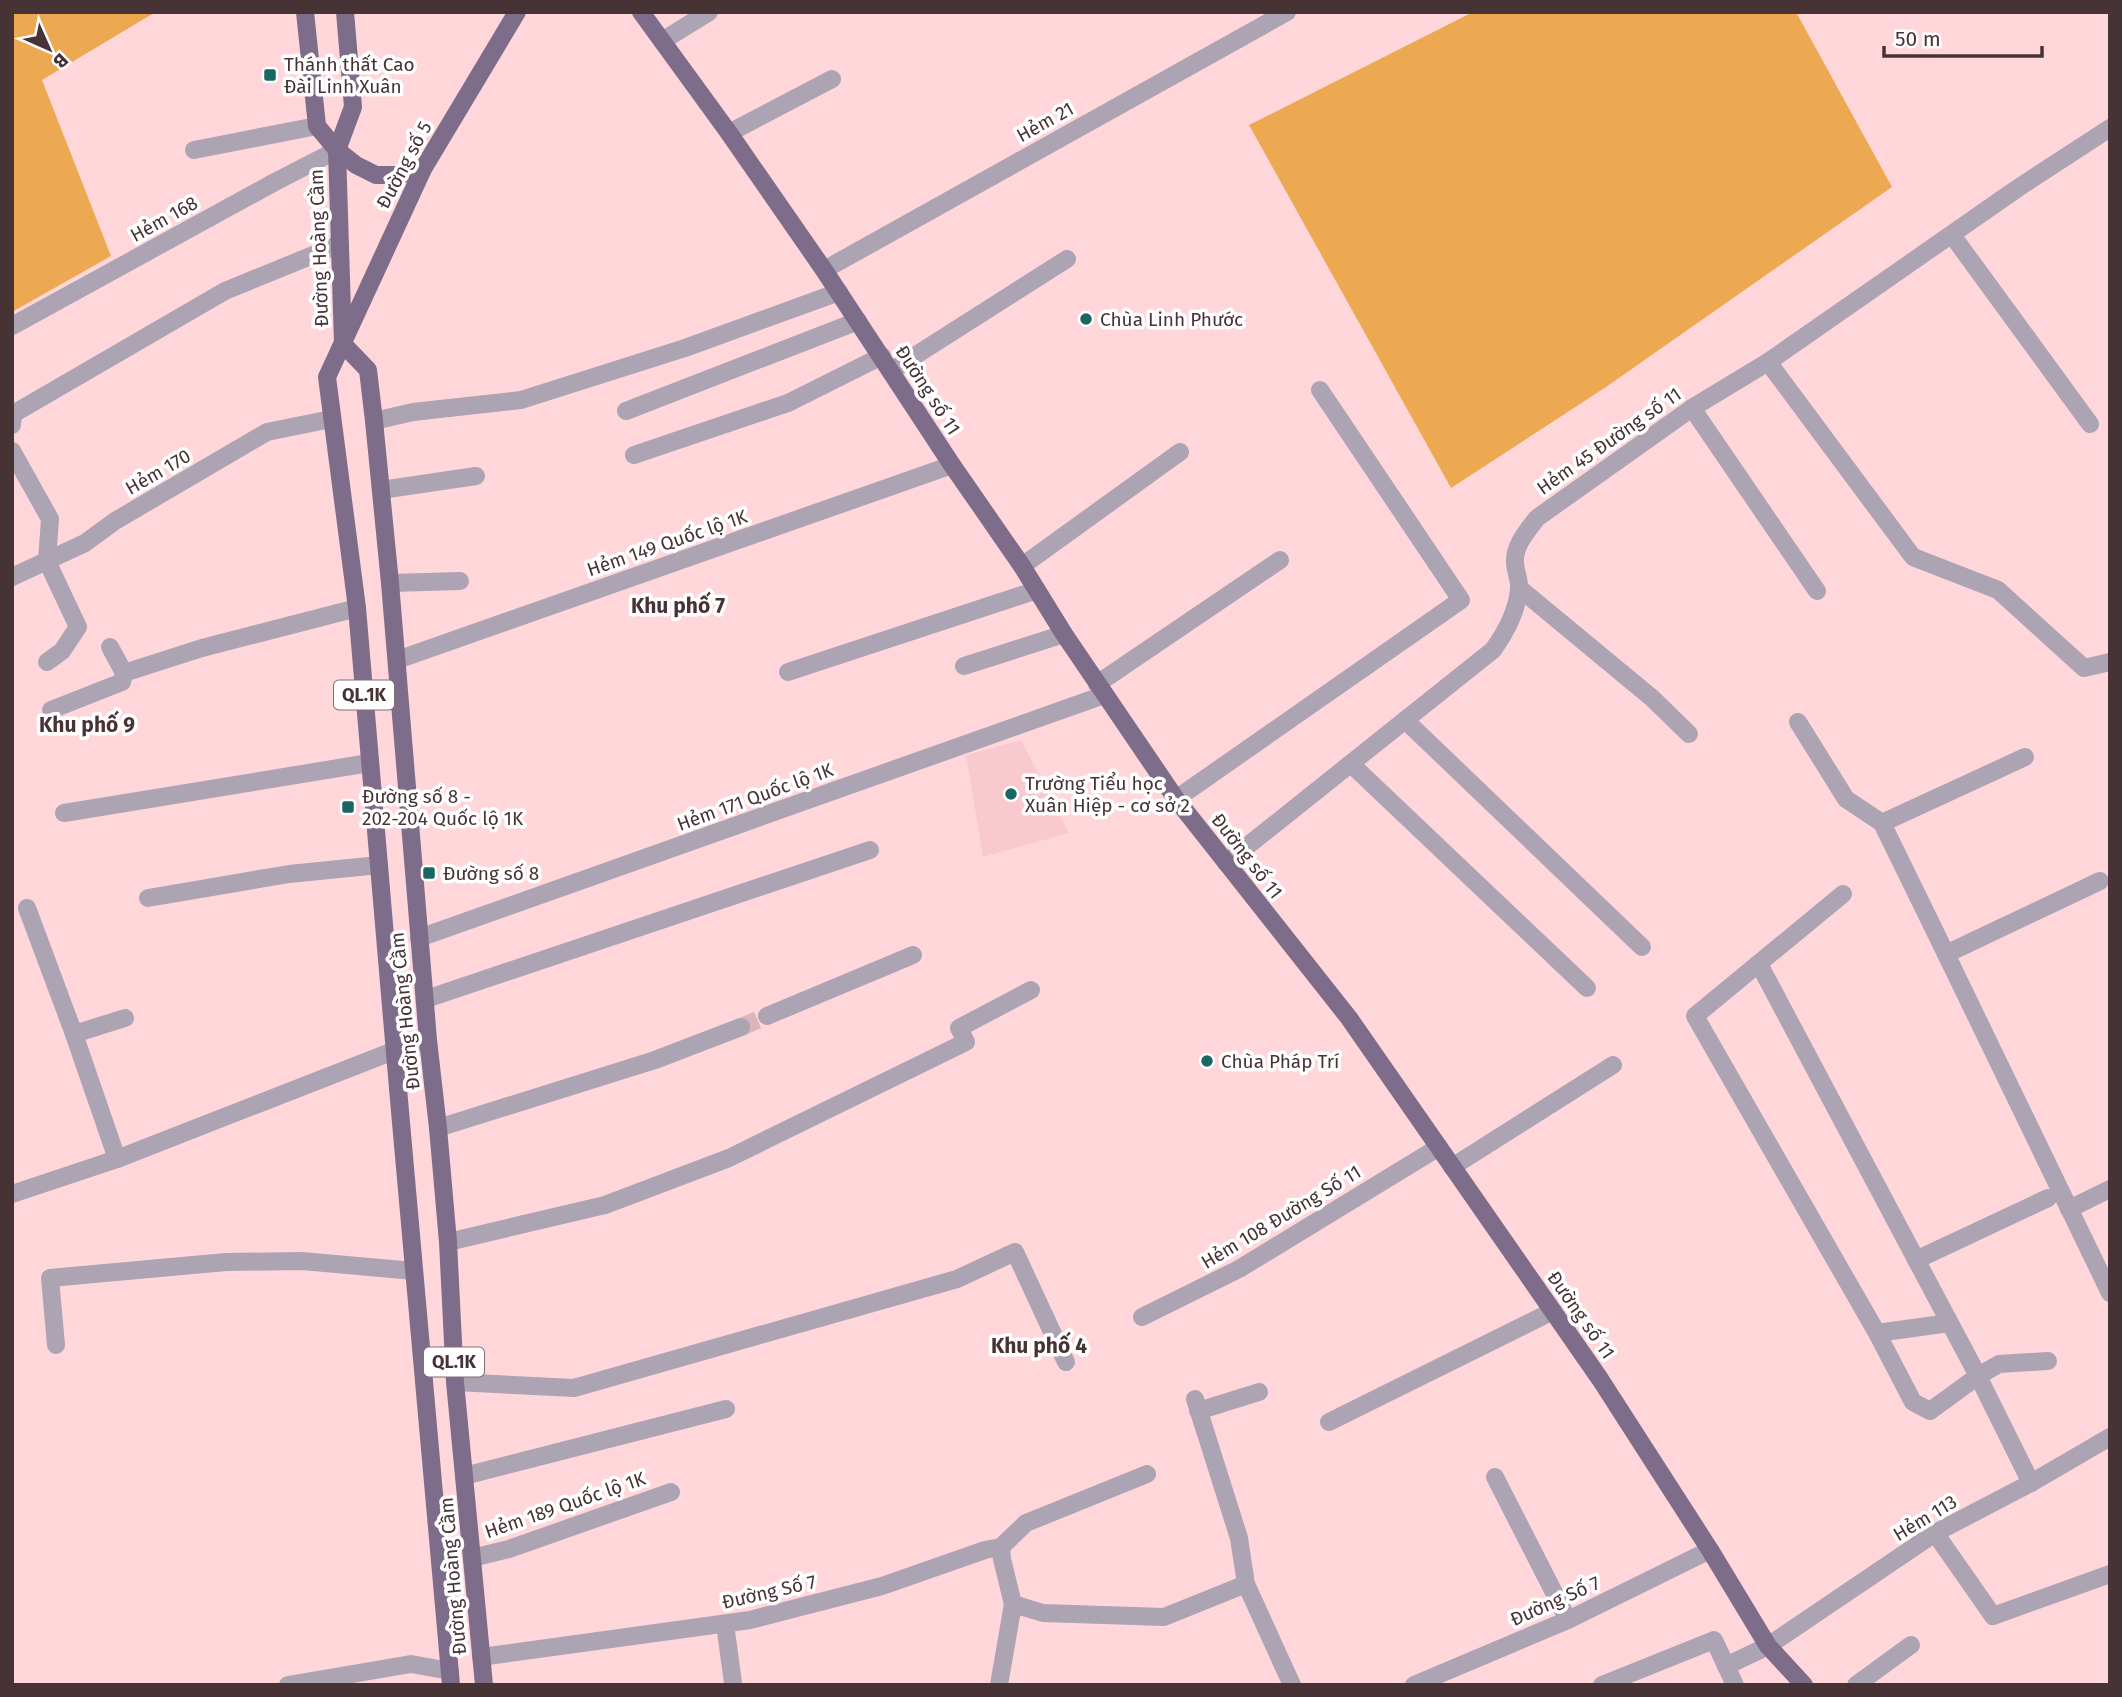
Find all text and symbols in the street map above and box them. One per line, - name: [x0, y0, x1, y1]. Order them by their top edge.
- north arrow: [14, 14, 84, 84]
- scale bar: [1884, 14, 2042, 58]
- text: 50 m: [1895, 26, 1941, 52]
- text: B: [48, 48, 73, 73]
- place label: Thánh thất Cao Đài Linh Xuân: [284, 53, 415, 98]
- marker: Thánh thất Cao Đài Linh Xuân: [262, 67, 278, 83]
- street label: Hẻm 21: [1012, 97, 1078, 147]
- street label: Đường số 5: [371, 117, 437, 213]
- street label: Đường Hoàng Cầm: [305, 169, 333, 327]
- street label: Hẻm 168: [126, 191, 202, 247]
- place label: Chùa Linh Phước: [1100, 308, 1243, 331]
- marker: Chùa Linh Phước: [1078, 311, 1094, 327]
- street label: Đường số 11: [891, 341, 965, 439]
- street label: Hẻm 45 Đường số 11: [1532, 383, 1686, 499]
- street label: Hẻm 170: [121, 444, 195, 500]
- street label: Hẻm 149 Quốc lộ 1K: [584, 505, 751, 581]
- district label: Khu phố 7: [631, 591, 725, 619]
- road number: QL.1K: [334, 680, 394, 710]
- district label: Khu phố 9: [39, 710, 135, 738]
- street label: Hẻm 171 Quốc lộ 1K: [674, 758, 837, 836]
- place label: Trường Tiểu học Xuân Hiệp - cơ sở 2: [1025, 772, 1190, 817]
- place label: Đường số 8 - 202-204 Quốc lộ 1K: [362, 785, 524, 830]
- marker: Trường Tiểu học Xuân Hiệp - cơ sở 2: [1003, 786, 1019, 802]
- marker: Đường số 8 - 202-204 Quốc lộ 1K: [340, 799, 356, 815]
- street label: Đường số 11: [1207, 809, 1287, 903]
- place label: Đường số 8: [443, 862, 539, 885]
- marker: Đường số 8: [421, 865, 437, 881]
- street label: Đường Hoàng Cầm: [385, 931, 425, 1091]
- place label: Chùa Pháp Trí: [1221, 1050, 1339, 1073]
- marker: Chùa Pháp Trí: [1199, 1053, 1215, 1069]
- street label: Hẻm 108 Đường Số 11: [1197, 1160, 1365, 1274]
- street label: Đường số 11: [1542, 1267, 1620, 1363]
- district label: Khu phố 4: [991, 1331, 1087, 1359]
- road number: QL.1K: [424, 1348, 484, 1377]
- street label: Hẻm 189 Quốc lộ 1K: [482, 1466, 649, 1543]
- street label: Hẻm 113: [1889, 1490, 1961, 1546]
- street label: Đường Hoàng Cầm: [435, 1496, 471, 1656]
- street label: Đường Số 7: [720, 1570, 818, 1614]
- street label: Đường Số 7: [1507, 1571, 1603, 1631]

